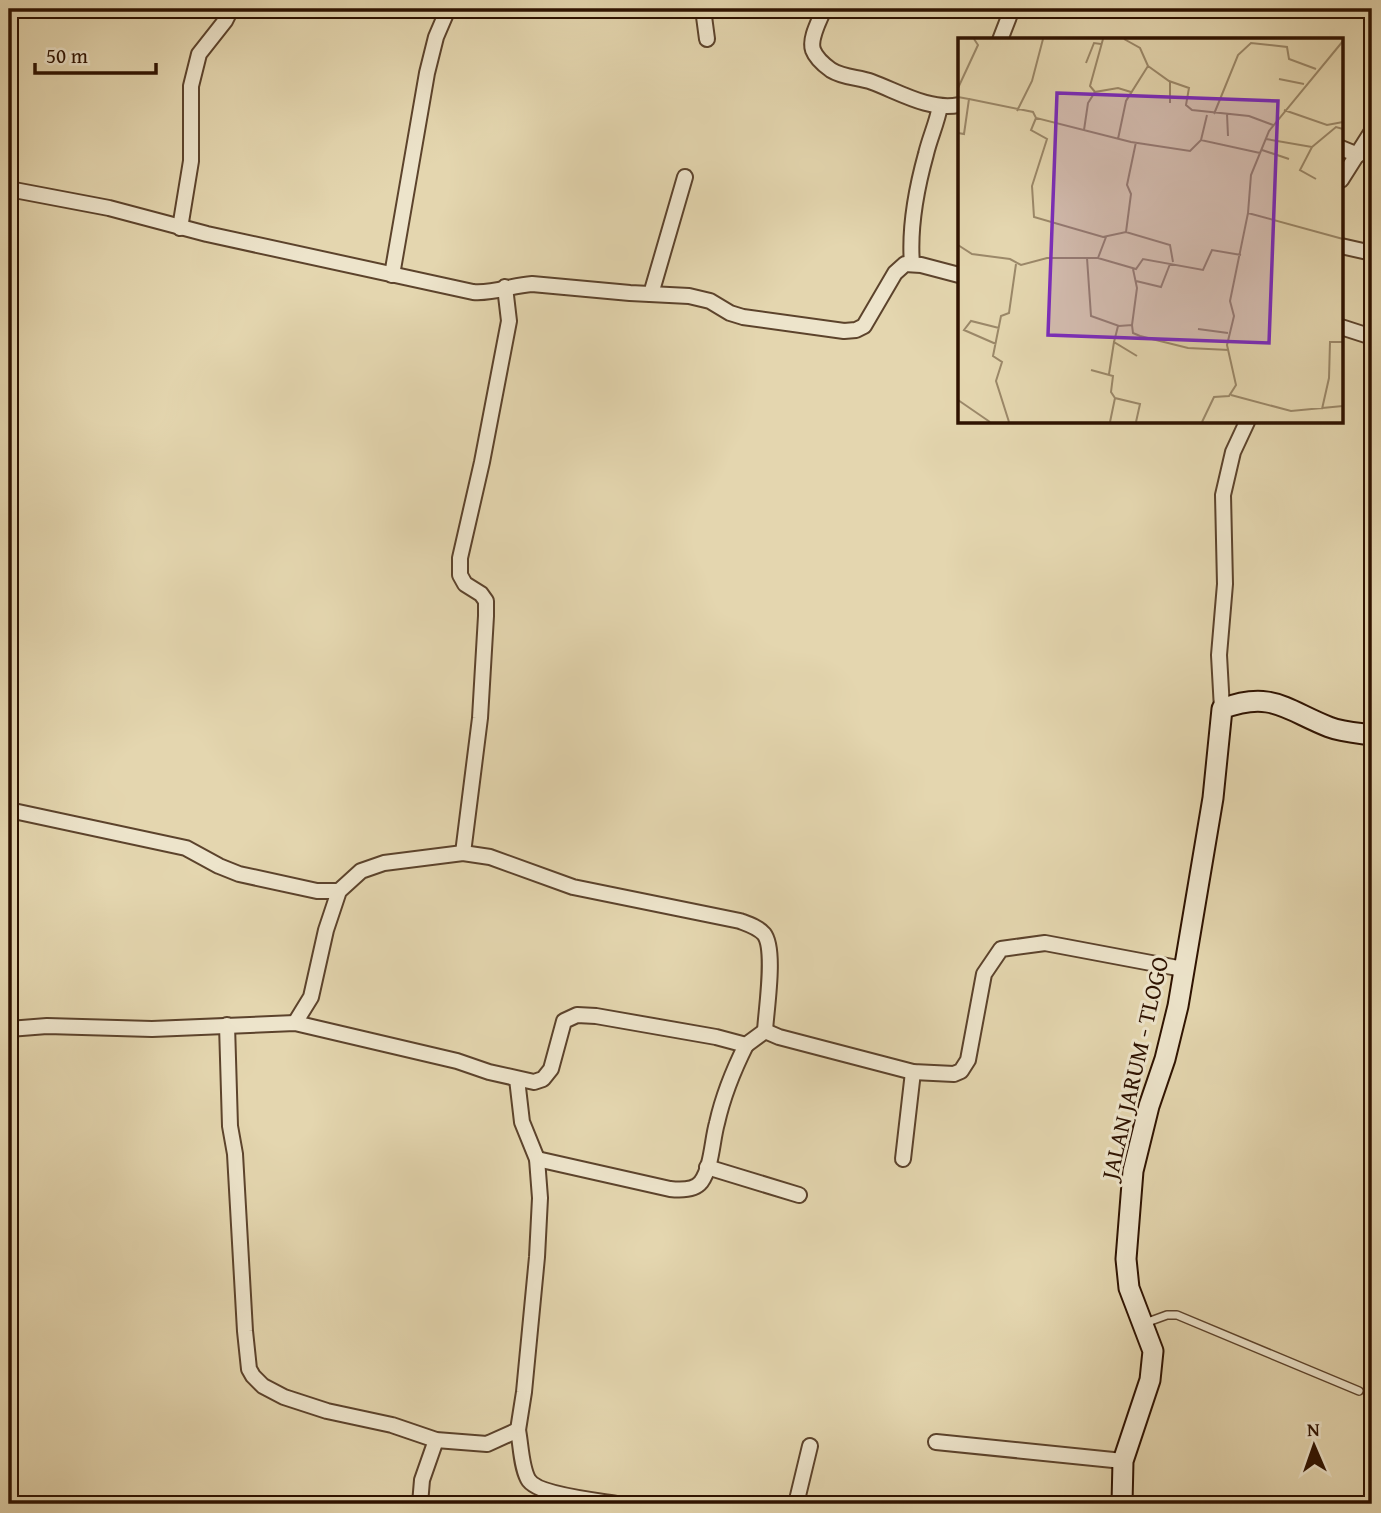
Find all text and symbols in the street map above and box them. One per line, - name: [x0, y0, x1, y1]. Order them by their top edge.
- scale bar: [35, 32, 156, 76]
- inset map: [958, 38, 1342, 424]
- text: 50 m: [46, 40, 88, 71]
- street label: JALAN JARUM - TLOGO: [1091, 953, 1177, 1186]
- north arrow: [1280, 1412, 1350, 1482]
- text: N: [1307, 1415, 1321, 1443]

